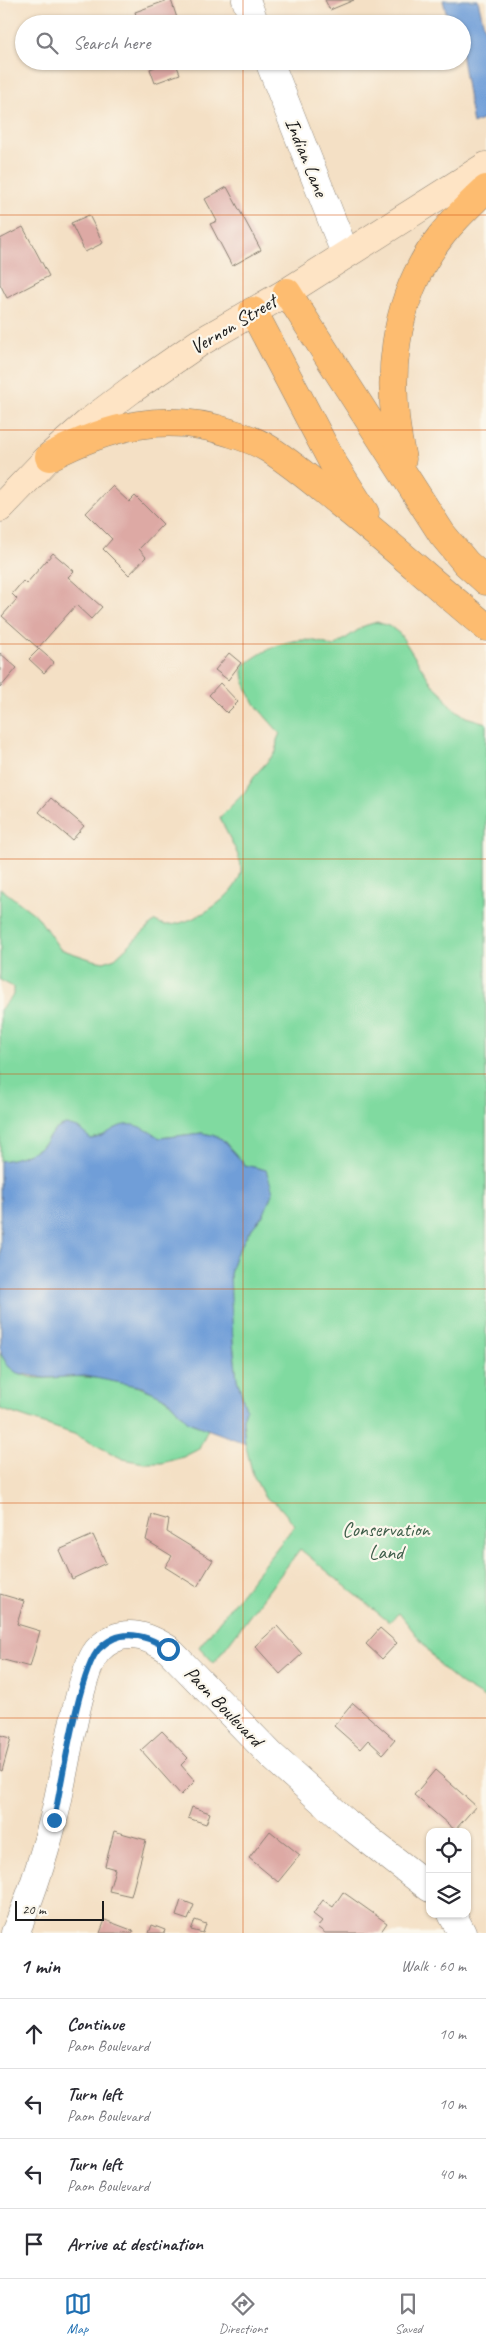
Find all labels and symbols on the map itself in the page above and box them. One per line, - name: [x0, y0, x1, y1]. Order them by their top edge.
- street label: Indian Lane: [279, 114, 334, 201]
- street label: Vernon Street: [186, 287, 284, 360]
- park label: Conservation Land: [342, 1517, 431, 1565]
- route start: [157, 1638, 180, 1661]
- street label: Paon Boulevard: [179, 1661, 270, 1754]
- route end: [43, 1809, 66, 1832]
- scale bar: [15, 1898, 104, 1921]

